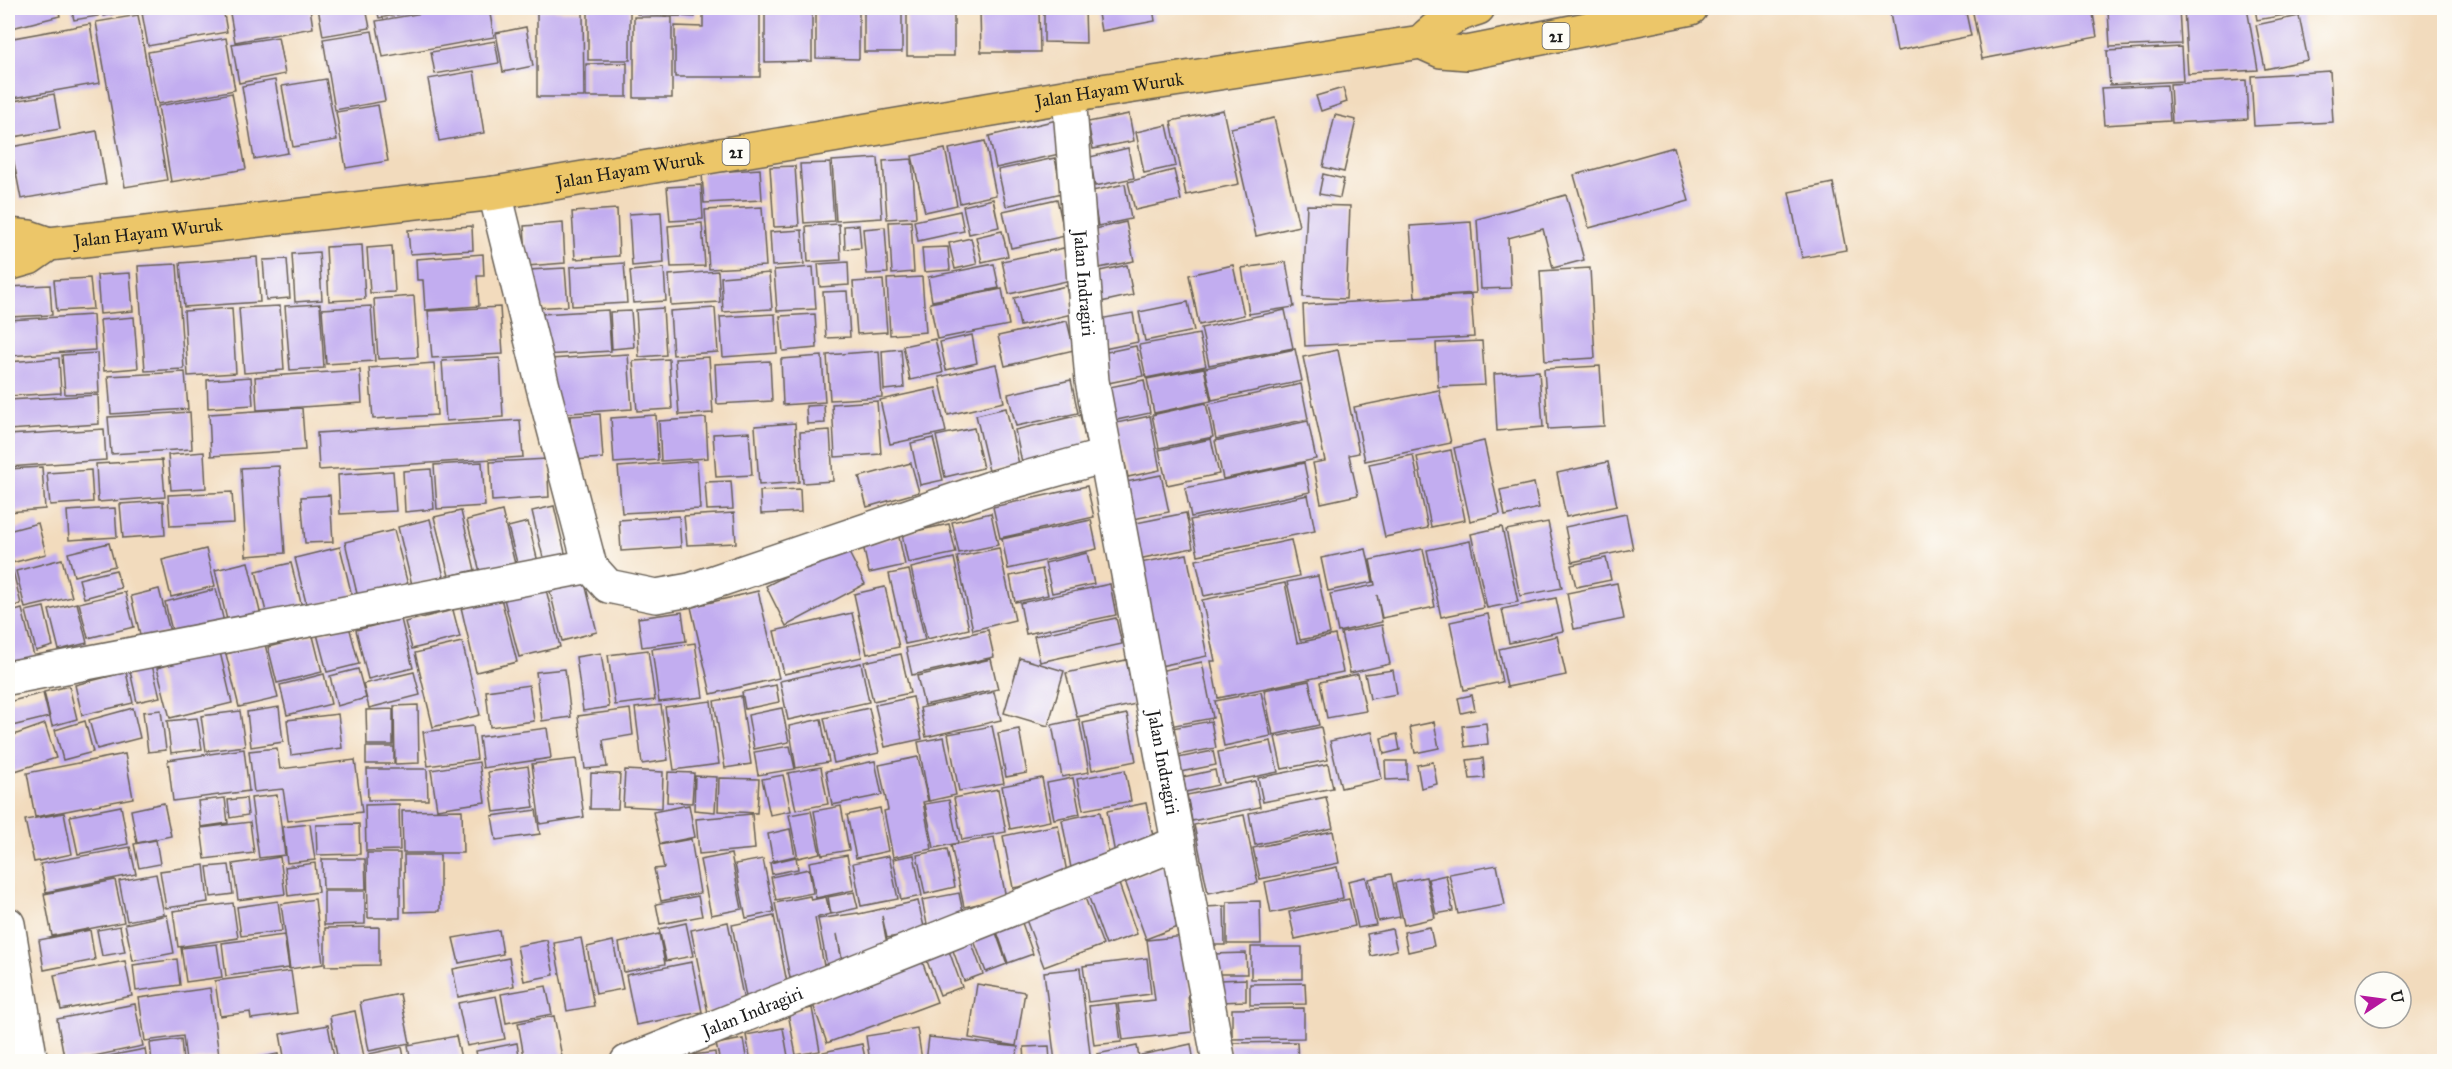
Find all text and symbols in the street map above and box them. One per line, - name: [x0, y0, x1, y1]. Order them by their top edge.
- road number: 21: [1542, 23, 1570, 49]
- street label: Jalan Hayam Wuruk: [1031, 68, 1186, 114]
- road number: 21: [722, 139, 750, 165]
- street label: Jalan Hayam Wuruk: [552, 147, 706, 195]
- street label: Jalan Hayam Wuruk: [70, 213, 224, 253]
- street label: Jalan Indragiri: [1068, 227, 1099, 337]
- street label: Jalan Indragiri: [1141, 706, 1184, 817]
- north arrow: [2353, 970, 2413, 1030]
- street label: Jalan Indragiri: [697, 982, 806, 1044]
- text: U: [2386, 988, 2408, 1005]

